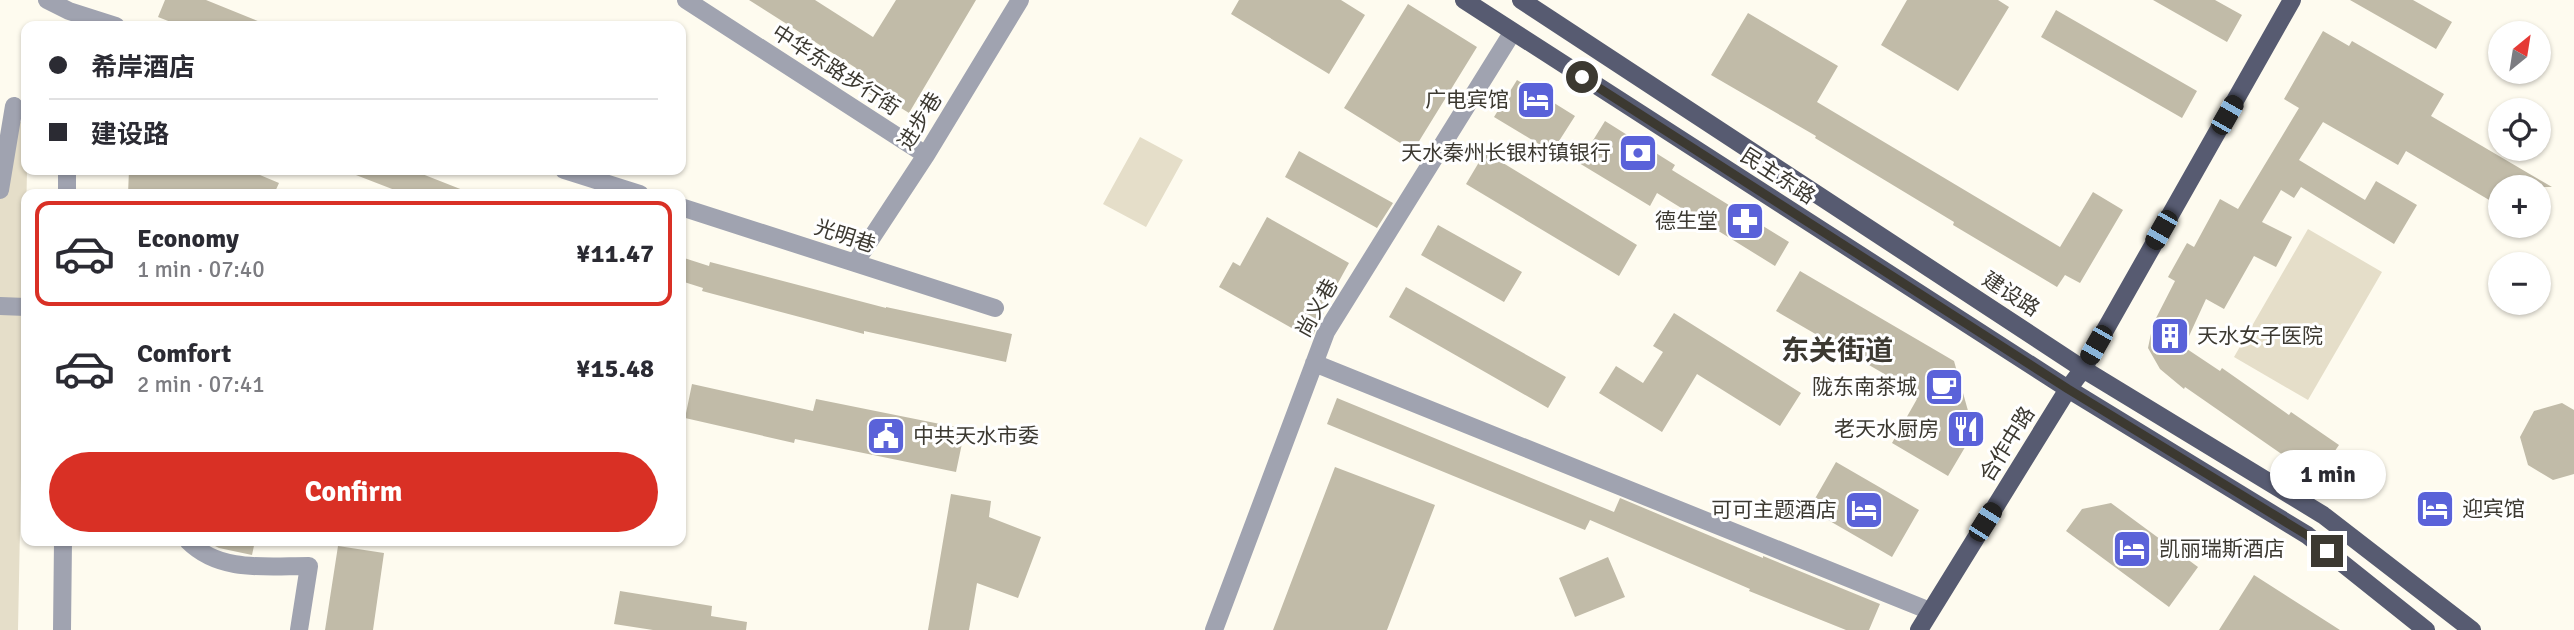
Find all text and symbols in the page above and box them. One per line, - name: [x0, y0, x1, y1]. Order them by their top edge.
- street label: 中华东路步行街: [767, 19, 905, 121]
- north arrow: [2488, 21, 2552, 84]
- map controls: [2488, 21, 2551, 315]
- text: 希岸酒店: [91, 52, 195, 84]
- route start: [1566, 61, 1598, 93]
- hotel icon: 广电宾馆: [1515, 79, 1557, 121]
- street label: 进步巷: [892, 87, 948, 155]
- place label: 广电宾馆: [1425, 87, 1509, 113]
- car: [2208, 92, 2247, 138]
- button: locate: [2488, 98, 2551, 161]
- text: 建设路: [91, 119, 169, 151]
- bank icon: 天水秦州长银村镇银行: [1617, 132, 1659, 174]
- place label: 天水秦州长银村镇银行: [1401, 140, 1611, 166]
- street label: 民主东路: [1736, 142, 1820, 210]
- button: +: [2488, 175, 2551, 238]
- pharmacy icon: 德生堂: [1724, 200, 1766, 242]
- car: [2142, 207, 2181, 253]
- place label: 德生堂: [1655, 208, 1718, 234]
- street label: 光明巷: [811, 214, 879, 258]
- icon: car: [53, 222, 116, 285]
- text: Economy: [137, 223, 239, 255]
- text: ¥11.47: [576, 238, 654, 270]
- button: −: [2488, 252, 2551, 315]
- text: 1 min · 07:40: [137, 255, 265, 284]
- street label: 建设路: [1978, 266, 2044, 322]
- street label: 尚义巷: [1290, 274, 1344, 342]
- building icon: 天水女子医院: [2149, 315, 2191, 357]
- car: [2077, 322, 2116, 368]
- place label: 天水女子医院: [2197, 323, 2323, 349]
- district label: 东关街道: [1781, 334, 1893, 368]
- icon: car: [53, 337, 116, 400]
- text: Comfort: [137, 338, 231, 370]
- text: ¥15.48: [576, 353, 654, 385]
- cafe icon: 陇东南茶城: [1923, 366, 1965, 408]
- text: 2 min · 07:41: [137, 370, 265, 399]
- place label: 陇东南茶城: [1812, 374, 1917, 400]
- street label: 合作中路: [1974, 401, 2040, 487]
- restaurant icon: 老天水厨房: [1945, 408, 1987, 450]
- public building icon: 中共天水市委: [865, 415, 907, 457]
- place label: 老天水厨房: [1834, 416, 1939, 442]
- place label: 中共天水市委: [913, 423, 1039, 449]
- callout: 1 min: [2269, 449, 2385, 498]
- button: Confirm: [49, 452, 658, 532]
- text: 1 min: [2300, 460, 2356, 489]
- hotel icon: 迎宾馆: [2414, 488, 2456, 530]
- hotel icon: 可可主题酒店: [1843, 489, 1885, 531]
- place label: 迎宾馆: [2462, 496, 2525, 522]
- place label: 可可主题酒店: [1711, 497, 1837, 523]
- car: [1965, 499, 2006, 545]
- hotel icon: 凯丽瑞斯酒店: [2111, 528, 2153, 570]
- route end: [2311, 535, 2343, 567]
- place label: 凯丽瑞斯酒店: [2159, 536, 2285, 562]

